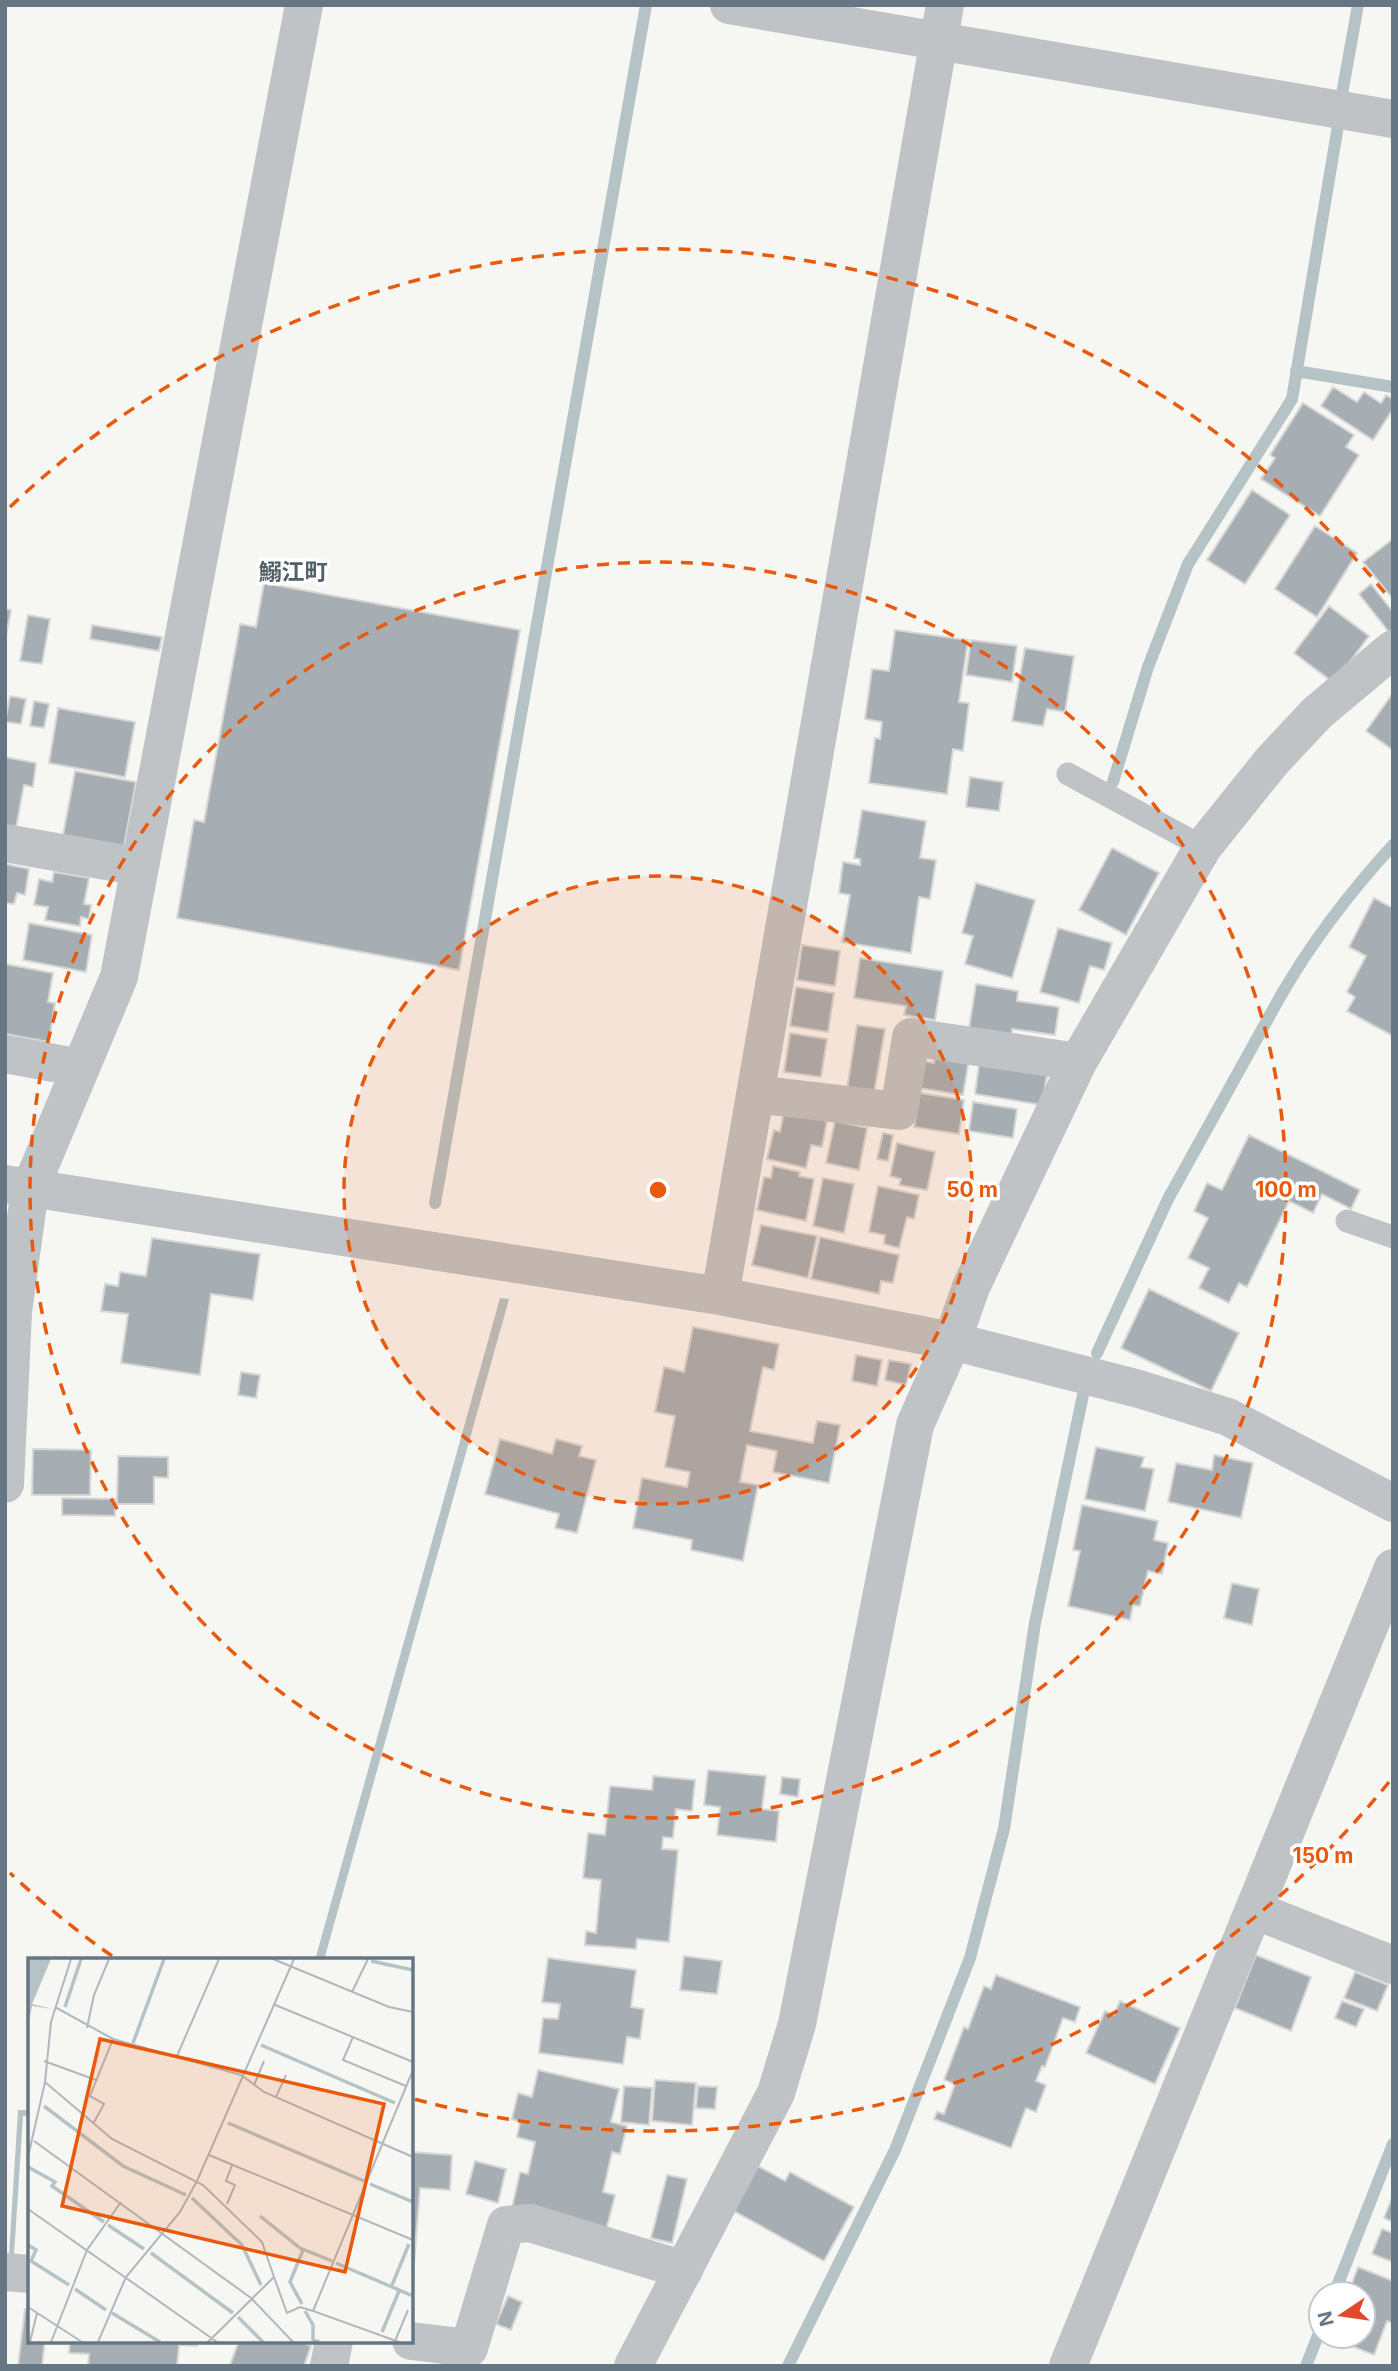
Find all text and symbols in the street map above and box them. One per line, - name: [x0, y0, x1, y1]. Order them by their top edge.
- district label: 鰯江町: [259, 558, 328, 586]
- text: 50 m: [946, 1177, 998, 1202]
- text: 100 m: [1255, 1177, 1317, 1202]
- centre of rings: [646, 1178, 670, 1202]
- text: 150 m: [1293, 1843, 1353, 1868]
- inset map: [28, 1958, 413, 2343]
- north arrow: [1307, 2280, 1377, 2350]
- text: N: [1313, 2309, 1339, 2328]

